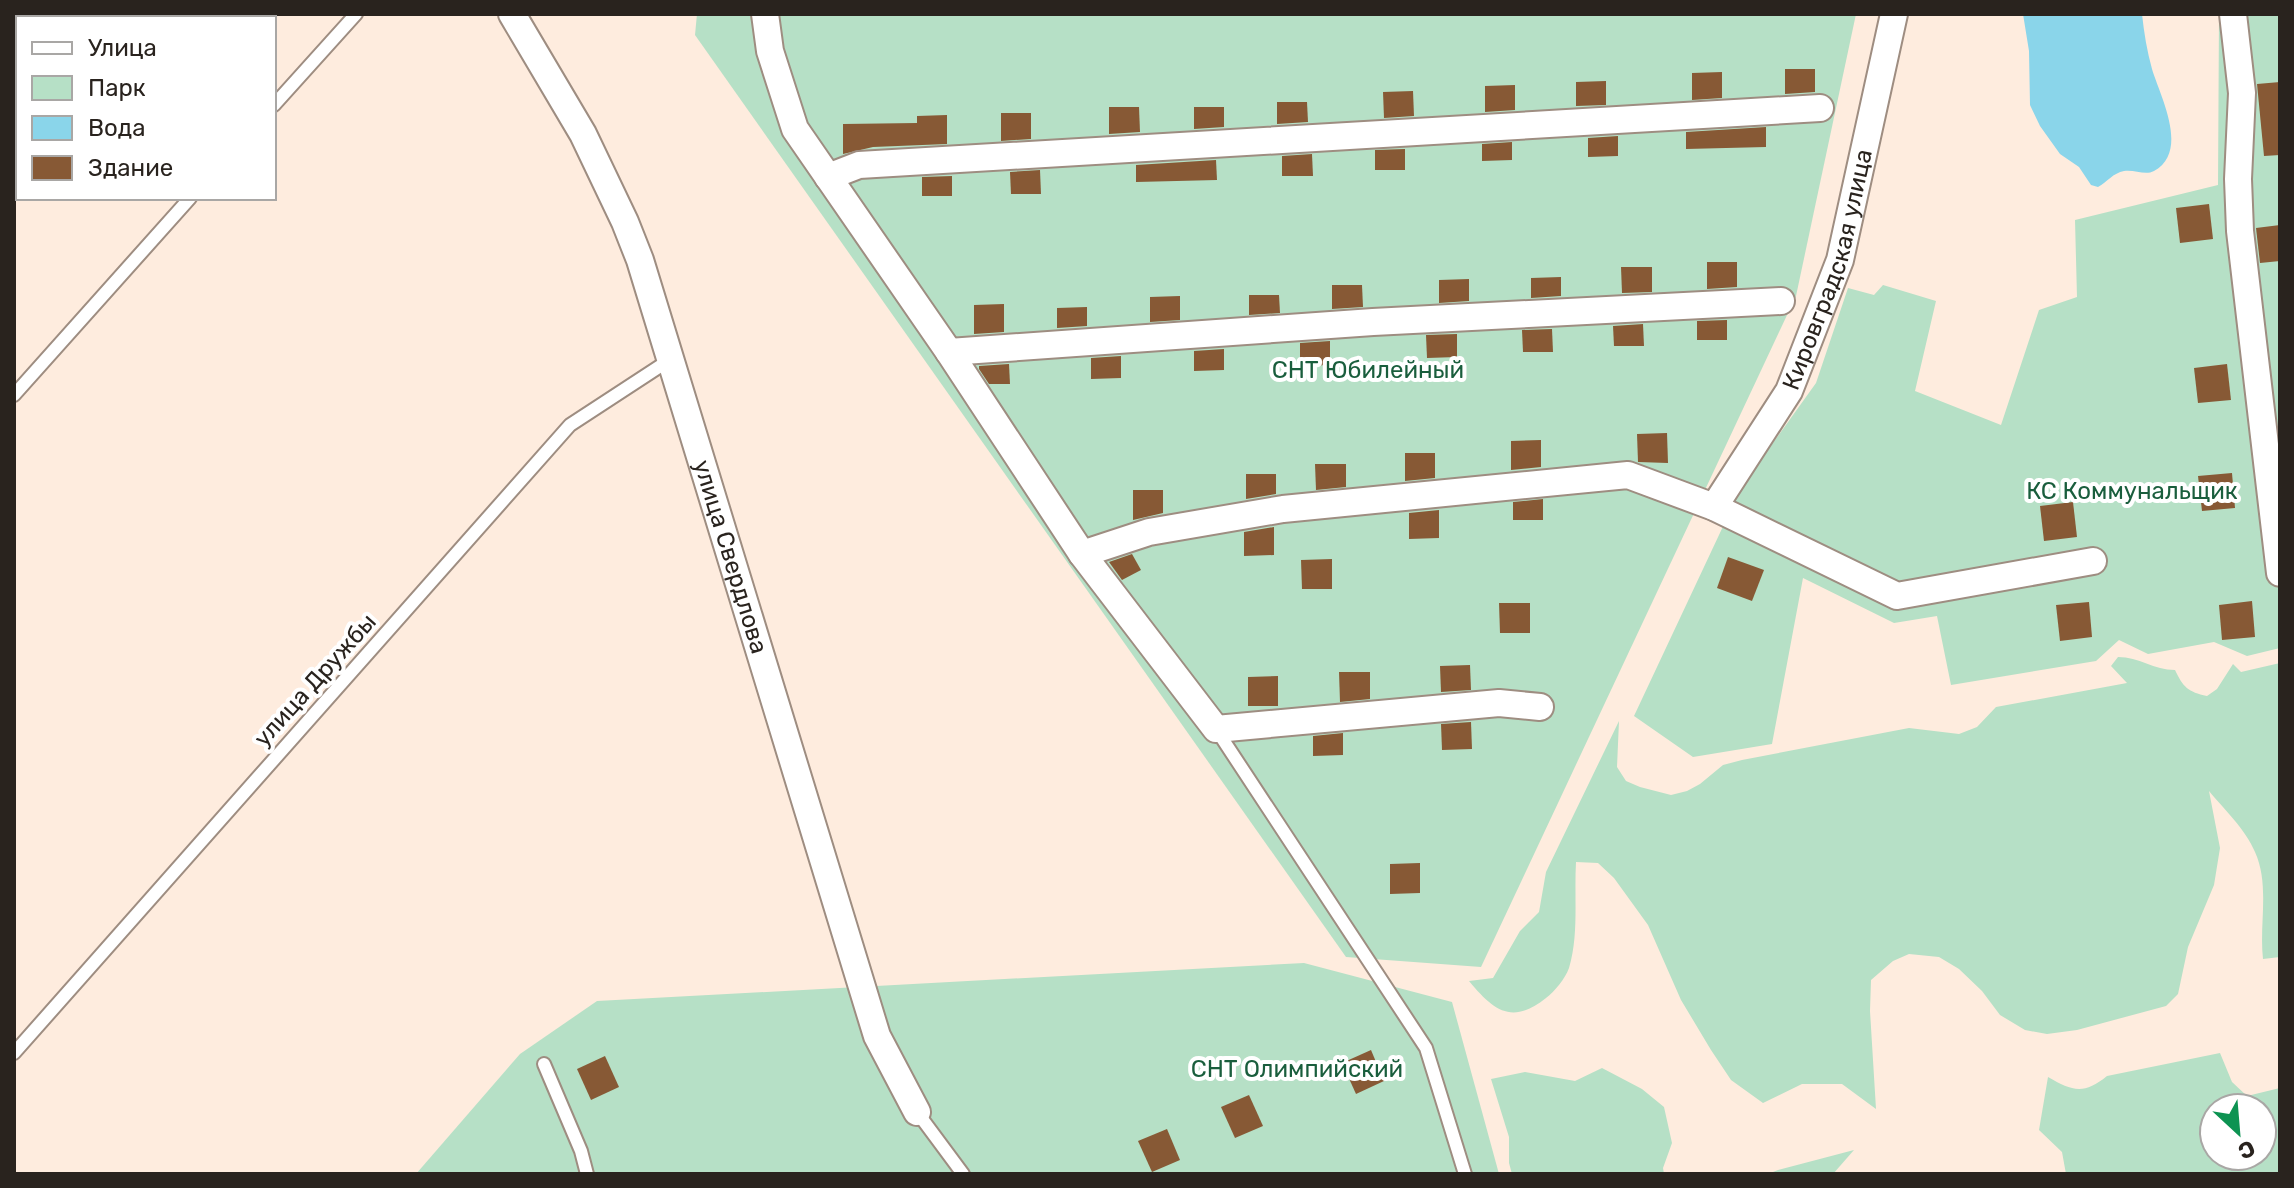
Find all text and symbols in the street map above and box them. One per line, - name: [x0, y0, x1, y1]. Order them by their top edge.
- legend: [16, 16, 276, 200]
- text: Улица: [88, 34, 157, 62]
- text: Парк: [88, 74, 146, 102]
- text: Вода: [88, 114, 145, 142]
- street label: Кировградская улица: [1777, 147, 1878, 394]
- text: Здание: [88, 154, 173, 182]
- park label: СНТ Юбилейный: [1272, 356, 1464, 384]
- street label: улица Свердлова: [688, 456, 773, 657]
- park label: КС Коммунальщик: [2026, 477, 2238, 505]
- street label: улица Дружбы: [248, 608, 382, 752]
- park label: СНТ Олимпийский: [1191, 1055, 1403, 1083]
- north arrow: [2198, 1092, 2278, 1172]
- text: С: [2234, 1134, 2259, 1165]

